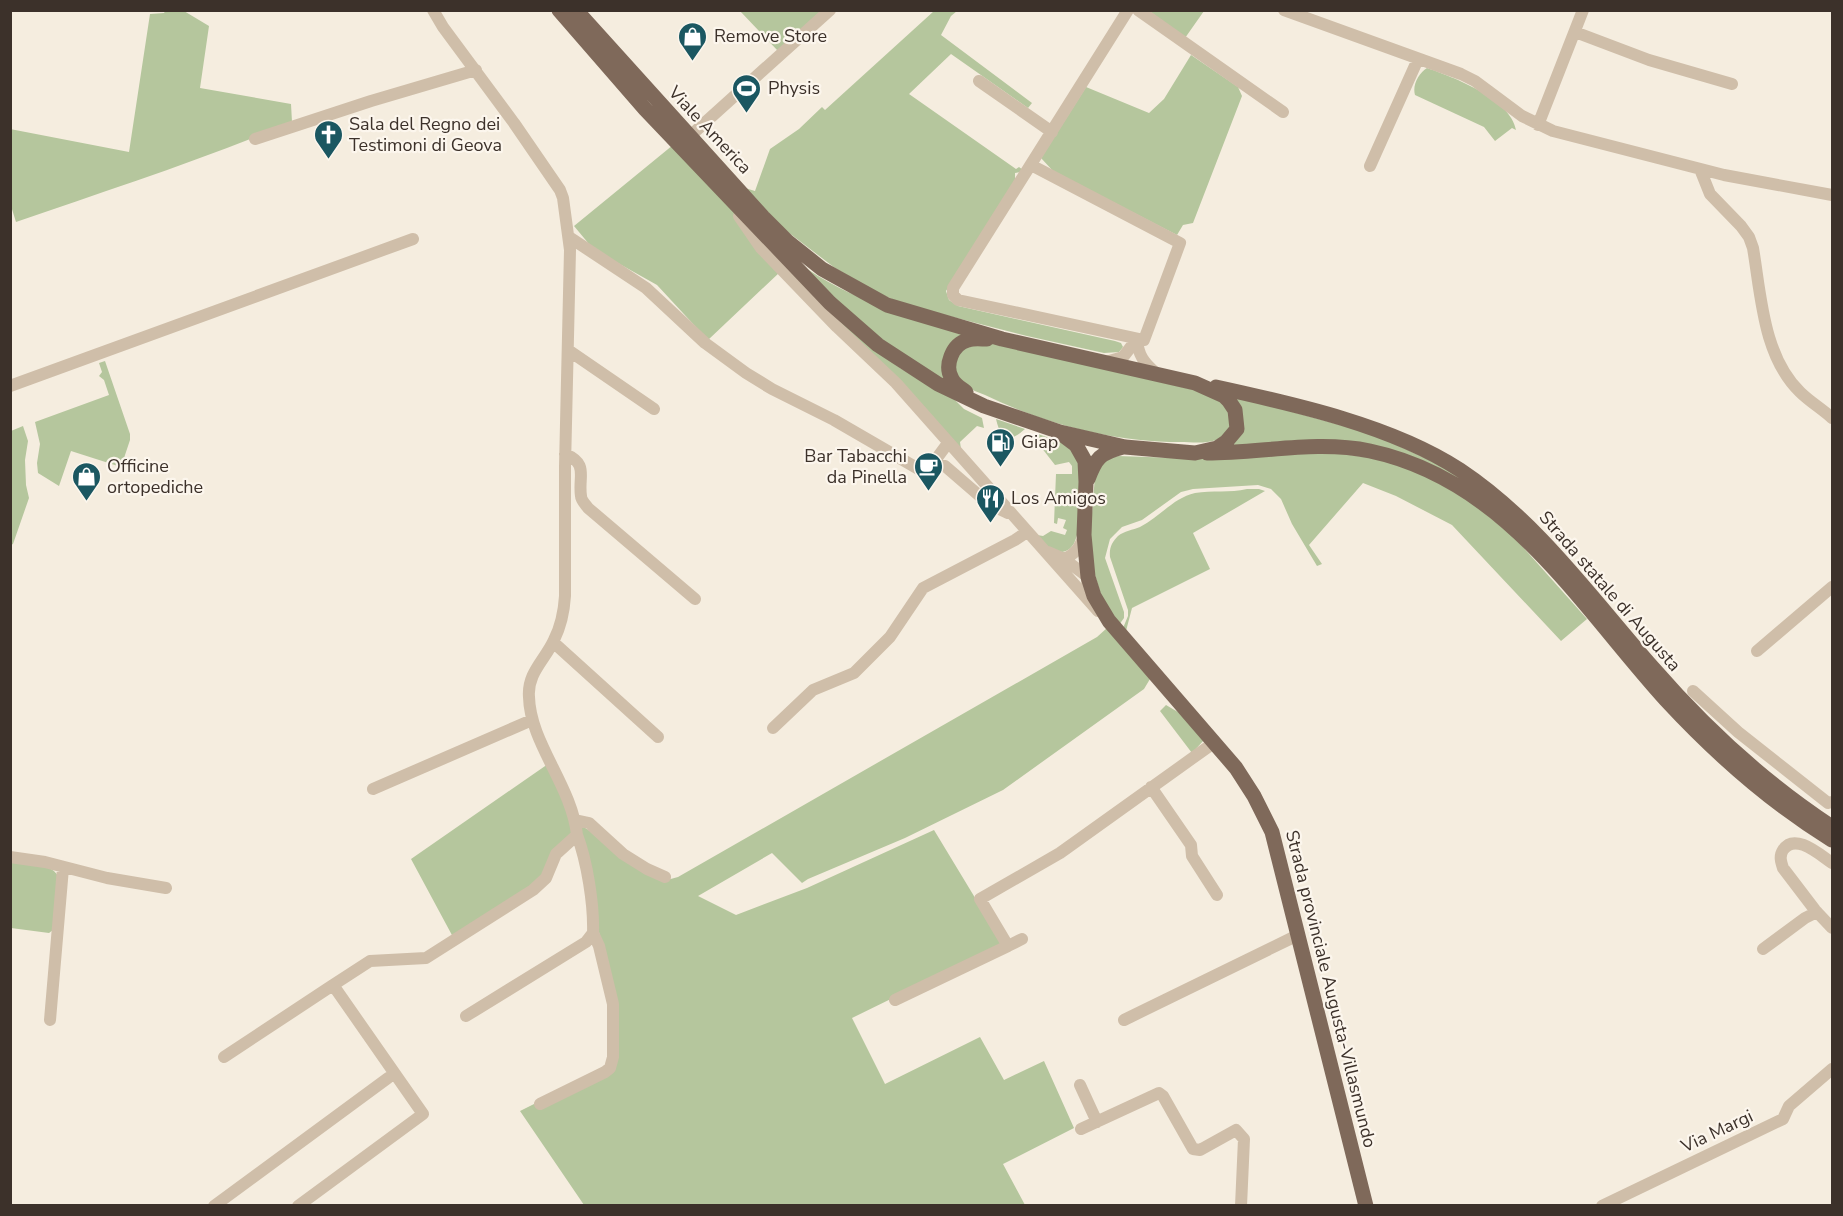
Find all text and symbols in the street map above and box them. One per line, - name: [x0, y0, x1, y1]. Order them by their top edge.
- shop icon: Remove Store: [677, 20, 709, 62]
- place label: Remove Store: [714, 24, 827, 48]
- sports icon: Physis: [731, 72, 763, 114]
- place label: Physis: [768, 76, 820, 100]
- street label: Viale America: [662, 80, 757, 179]
- place label: Sala del Regno dei Testimoni di Geova: [349, 112, 502, 157]
- church icon: Sala del Regno dei Testimoni di Geova: [312, 118, 344, 160]
- fuel station icon: Giap: [984, 426, 1016, 468]
- place label: Giap: [1021, 430, 1058, 454]
- place label: Bar Tabacchi da Pinella: [804, 444, 907, 489]
- cafe icon: Bar Tabacchi da Pinella: [912, 450, 944, 492]
- place label: Officine ortopediche: [107, 454, 203, 499]
- shop icon: Officine ortopediche: [70, 460, 102, 502]
- restaurant icon: Los Amigos: [974, 482, 1006, 524]
- place label: Los Amigos: [1011, 486, 1106, 510]
- street label: Strada statale di Augusta: [1534, 506, 1686, 676]
- street label: Strada provinciale Augusta-Villasmundo: [1280, 828, 1382, 1150]
- street label: Via Margi: [1676, 1104, 1757, 1159]

